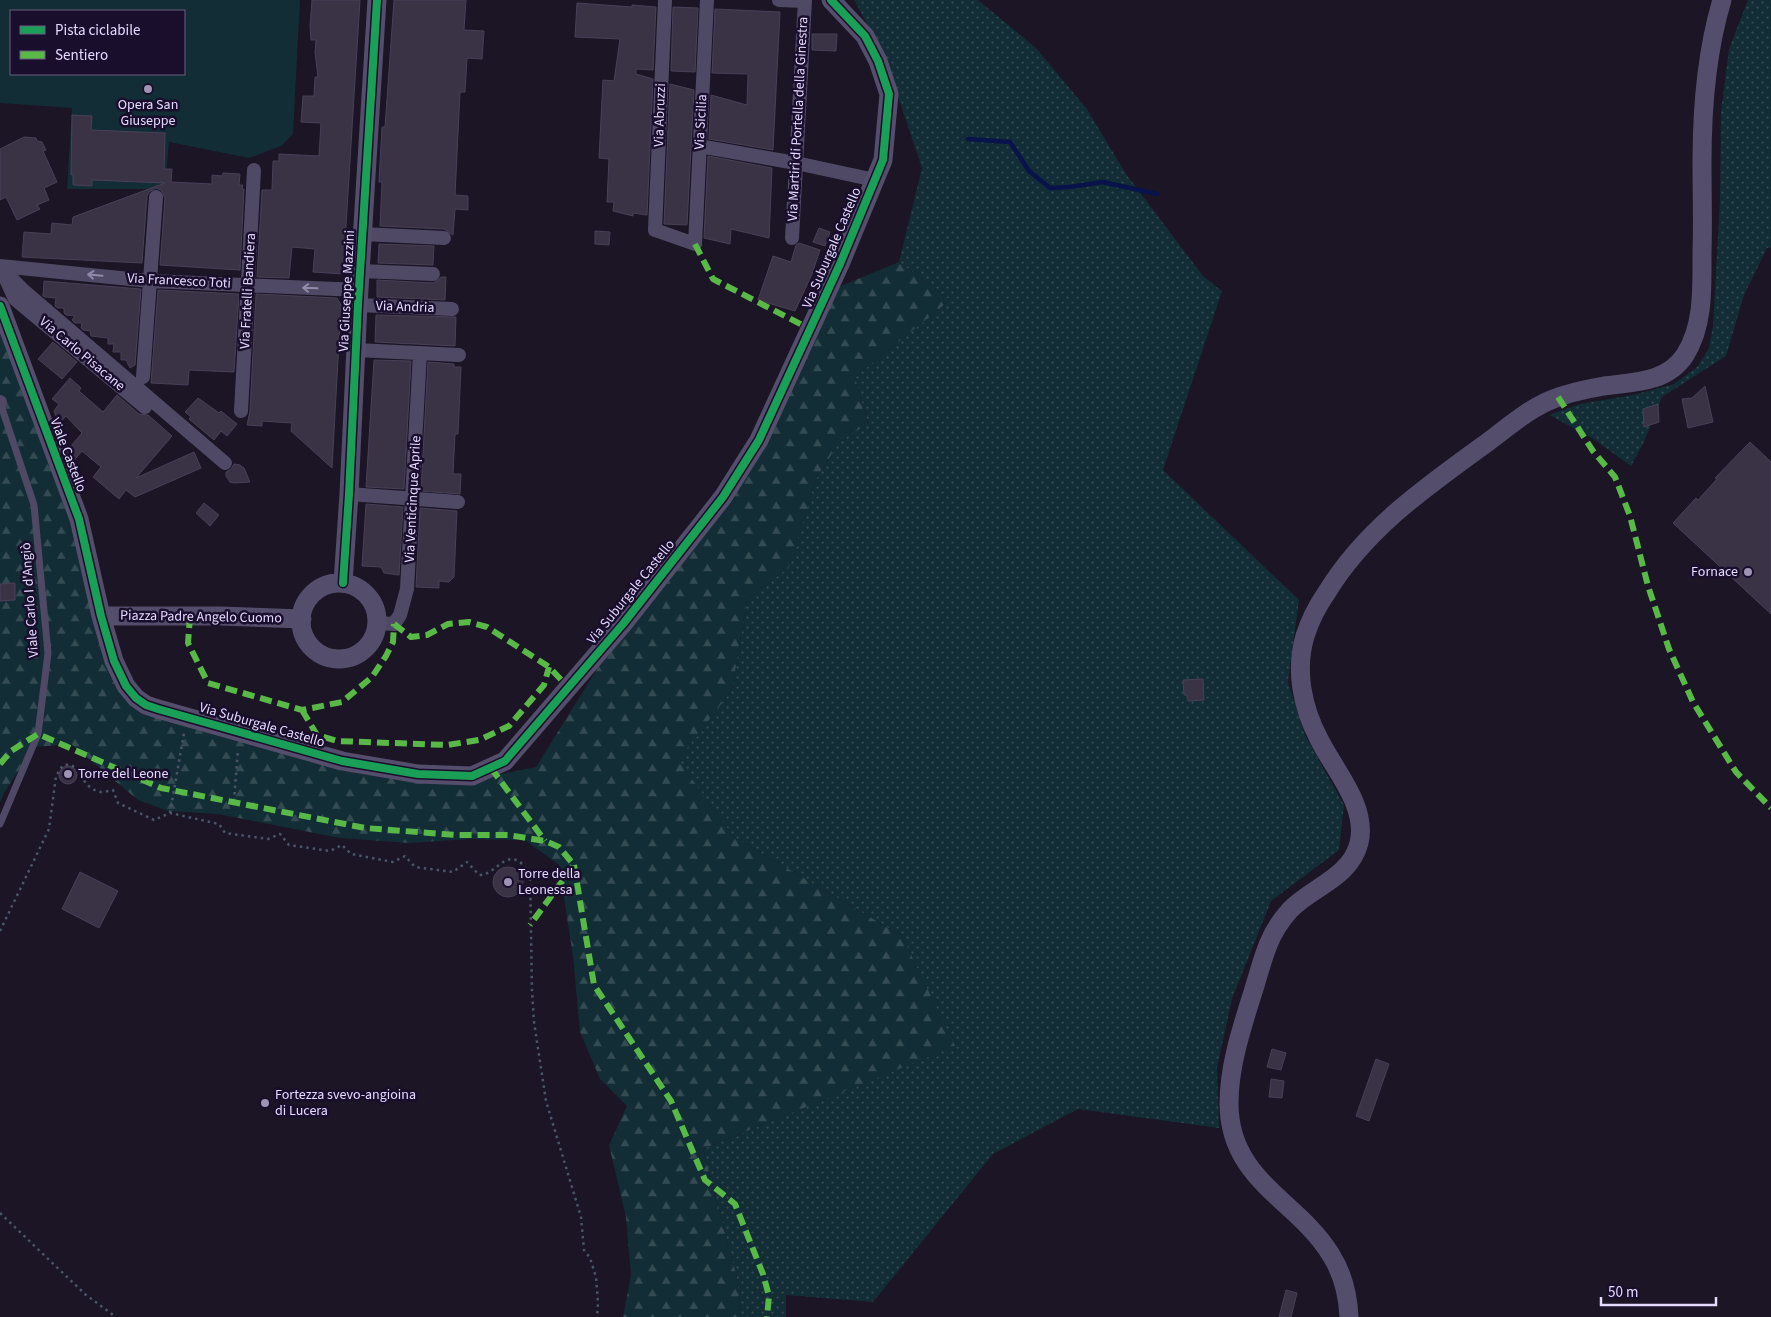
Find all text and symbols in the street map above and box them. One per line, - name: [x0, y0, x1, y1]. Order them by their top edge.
- legend: [10, 10, 185, 75]
- street label: Via Martiri di Portella della Ginestra: [783, 16, 813, 222]
- text: Pista ciclabile: [55, 20, 140, 41]
- text: Sentiero: [55, 45, 108, 66]
- marker: Opera San Giuseppe: [142, 83, 154, 95]
- street label: Via Abruzzi: [649, 83, 671, 147]
- street label: Via Sicilia: [690, 94, 712, 150]
- place label: Opera San Giuseppe: [118, 95, 178, 131]
- street label: Via Suburgale Castello: [797, 184, 867, 312]
- street label: Via Giuseppe Mazzini: [334, 230, 360, 352]
- street label: Via Fratelli Bandiera: [235, 233, 261, 349]
- street label: Via Francesco Toti: [127, 268, 231, 294]
- one-way arrow: [88, 271, 104, 280]
- one-way arrow: [302, 283, 318, 292]
- street label: Via Andria: [375, 296, 435, 318]
- street label: Via Carlo Pisacane: [35, 312, 129, 396]
- street label: Viale Castello: [45, 415, 91, 495]
- street label: Via Venticinque Aprile: [400, 435, 426, 563]
- street label: Via Suburgale Castello: [582, 535, 680, 649]
- street label: Viale Carlo I d'Angiò: [16, 542, 44, 658]
- place label: Fornace: [1691, 562, 1738, 582]
- marker: Fornace: [1742, 566, 1754, 578]
- street label: Piazza Padre Angelo Cuomo: [120, 606, 282, 628]
- street label: Via Suburgale Castello: [197, 698, 327, 752]
- place label: Torre del Leone: [78, 764, 168, 784]
- marker: Torre del Leone: [62, 768, 74, 780]
- place label: Torre della Leonessa: [518, 864, 580, 900]
- marker: Torre della Leonessa: [502, 876, 514, 888]
- place label: Fortezza svevo-angioina di Lucera: [275, 1085, 416, 1121]
- marker: Fortezza svevo-angioina di Lucera: [259, 1097, 271, 1109]
- scale bar: [1601, 1274, 1716, 1306]
- text: 50 m: [1608, 1282, 1638, 1303]

